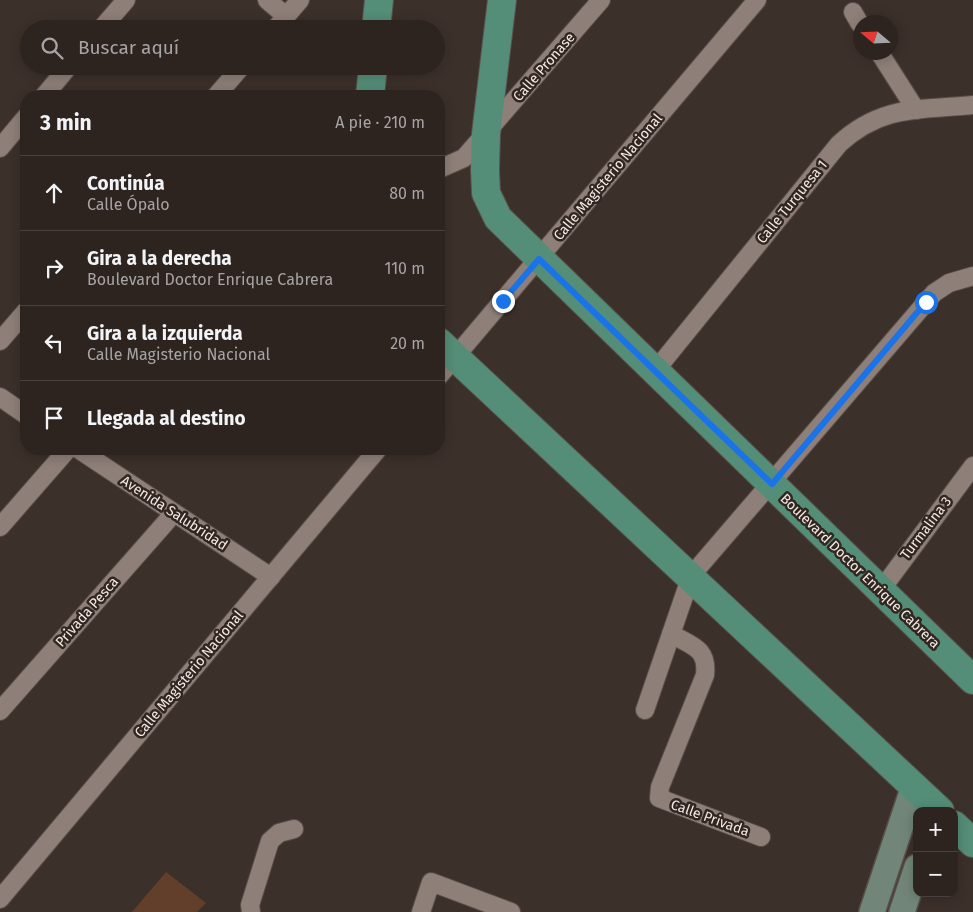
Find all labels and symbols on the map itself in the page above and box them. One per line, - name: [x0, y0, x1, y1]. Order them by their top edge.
- north arrow: [853, 15, 898, 60]
- street label: Calle Pronase: [510, 29, 578, 105]
- street label: Calle Magisterio Nacional: [550, 110, 666, 244]
- street label: Calle Turquesa 1: [753, 157, 831, 247]
- route end: [492, 290, 515, 313]
- route start: [915, 291, 938, 314]
- street label: Avenida Salubridad: [117, 472, 231, 554]
- street label: Boulevard Doctor Enrique Cabrera: [777, 490, 943, 652]
- street label: Turmalina 3: [897, 493, 955, 563]
- street label: Privada Pesca: [52, 574, 122, 650]
- street label: Calle Magisterio Nacional: [131, 607, 247, 741]
- street label: Calle Privada: [669, 796, 751, 840]

